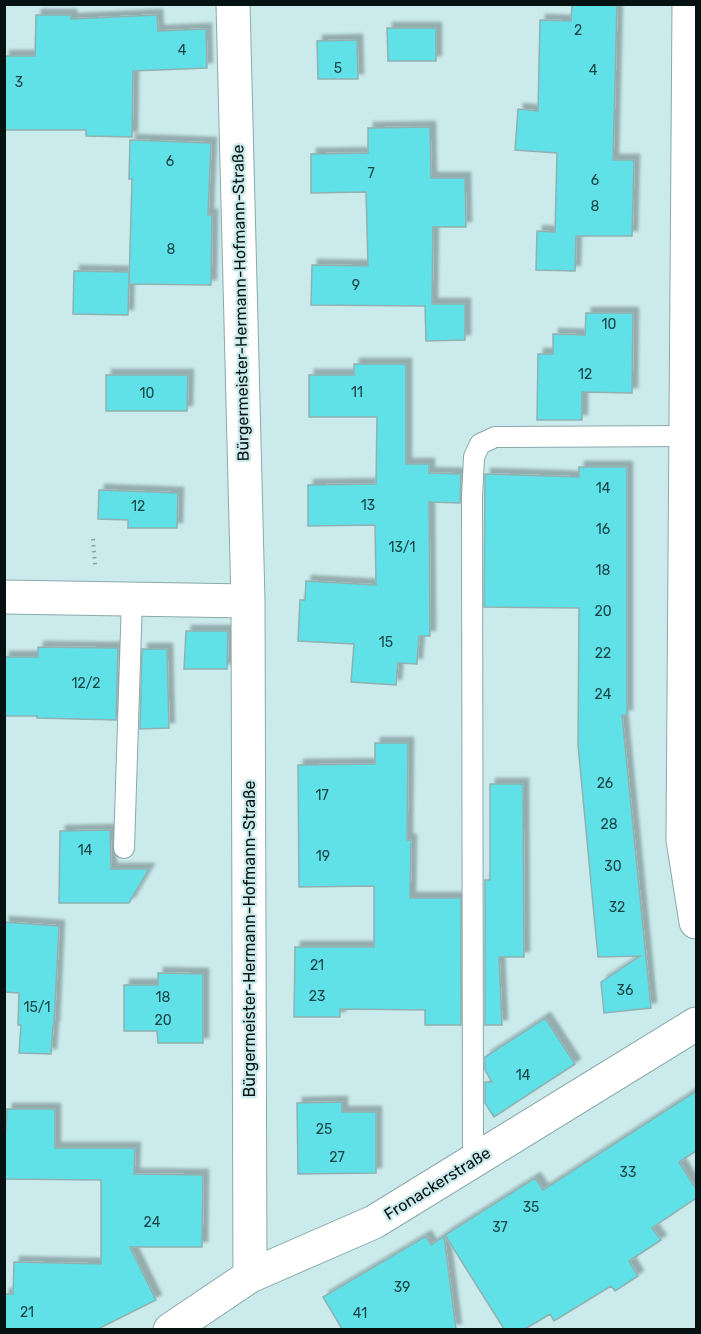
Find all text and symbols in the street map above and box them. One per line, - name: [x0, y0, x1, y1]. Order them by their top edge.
- house number: 2: [574, 22, 582, 39]
- house number: 4: [178, 42, 187, 59]
- house number: 5: [334, 60, 342, 77]
- house number: 4: [589, 62, 598, 79]
- house number: 3: [15, 74, 23, 91]
- street label: Bürgermeister-Hermann-Hofmann-Straße: [228, 144, 253, 462]
- house number: 6: [166, 153, 174, 170]
- house number: 7: [367, 165, 375, 182]
- house number: 6: [591, 172, 599, 189]
- house number: 8: [591, 198, 600, 215]
- house number: 8: [167, 241, 176, 258]
- house number: 9: [352, 277, 360, 294]
- house number: 10: [602, 316, 617, 333]
- house number: 12: [578, 366, 592, 383]
- house number: 11: [351, 384, 363, 401]
- house number: 10: [140, 385, 155, 402]
- house number: 14: [596, 480, 611, 497]
- house number: 13: [361, 497, 375, 514]
- house number: 12: [131, 498, 145, 515]
- house number: 16: [596, 521, 610, 538]
- house number: 13/1: [388, 539, 416, 556]
- house number: 18: [596, 562, 611, 579]
- house number: 20: [594, 603, 612, 620]
- house number: 15: [379, 634, 393, 651]
- house number: 22: [595, 645, 611, 662]
- house number: 12/2: [72, 675, 100, 692]
- house number: 24: [595, 686, 612, 703]
- house number: 26: [597, 775, 613, 792]
- street label: Bürgermeister-Hermann-Hofmann-Straße: [240, 781, 259, 1097]
- house number: 17: [315, 787, 329, 804]
- house number: 28: [600, 816, 618, 833]
- house number: 14: [78, 842, 93, 859]
- house number: 19: [316, 848, 330, 865]
- house number: 30: [604, 858, 622, 875]
- house number: 32: [609, 899, 625, 916]
- house number: 21: [310, 957, 324, 974]
- house number: 36: [617, 982, 633, 999]
- house number: 23: [309, 988, 325, 1005]
- house number: 18: [156, 989, 171, 1006]
- house number: 15/1: [24, 999, 50, 1016]
- house number: 20: [154, 1012, 172, 1029]
- house number: 14: [516, 1067, 531, 1084]
- house number: 25: [316, 1121, 332, 1138]
- street label: Fronackerstraße: [380, 1143, 494, 1224]
- house number: 27: [329, 1149, 345, 1166]
- house number: 33: [620, 1164, 636, 1181]
- house number: 35: [523, 1199, 539, 1216]
- house number: 24: [144, 1214, 161, 1231]
- house number: 37: [492, 1219, 508, 1236]
- house number: 39: [394, 1279, 410, 1296]
- house number: 21: [20, 1304, 34, 1321]
- house number: 41: [353, 1305, 367, 1322]

